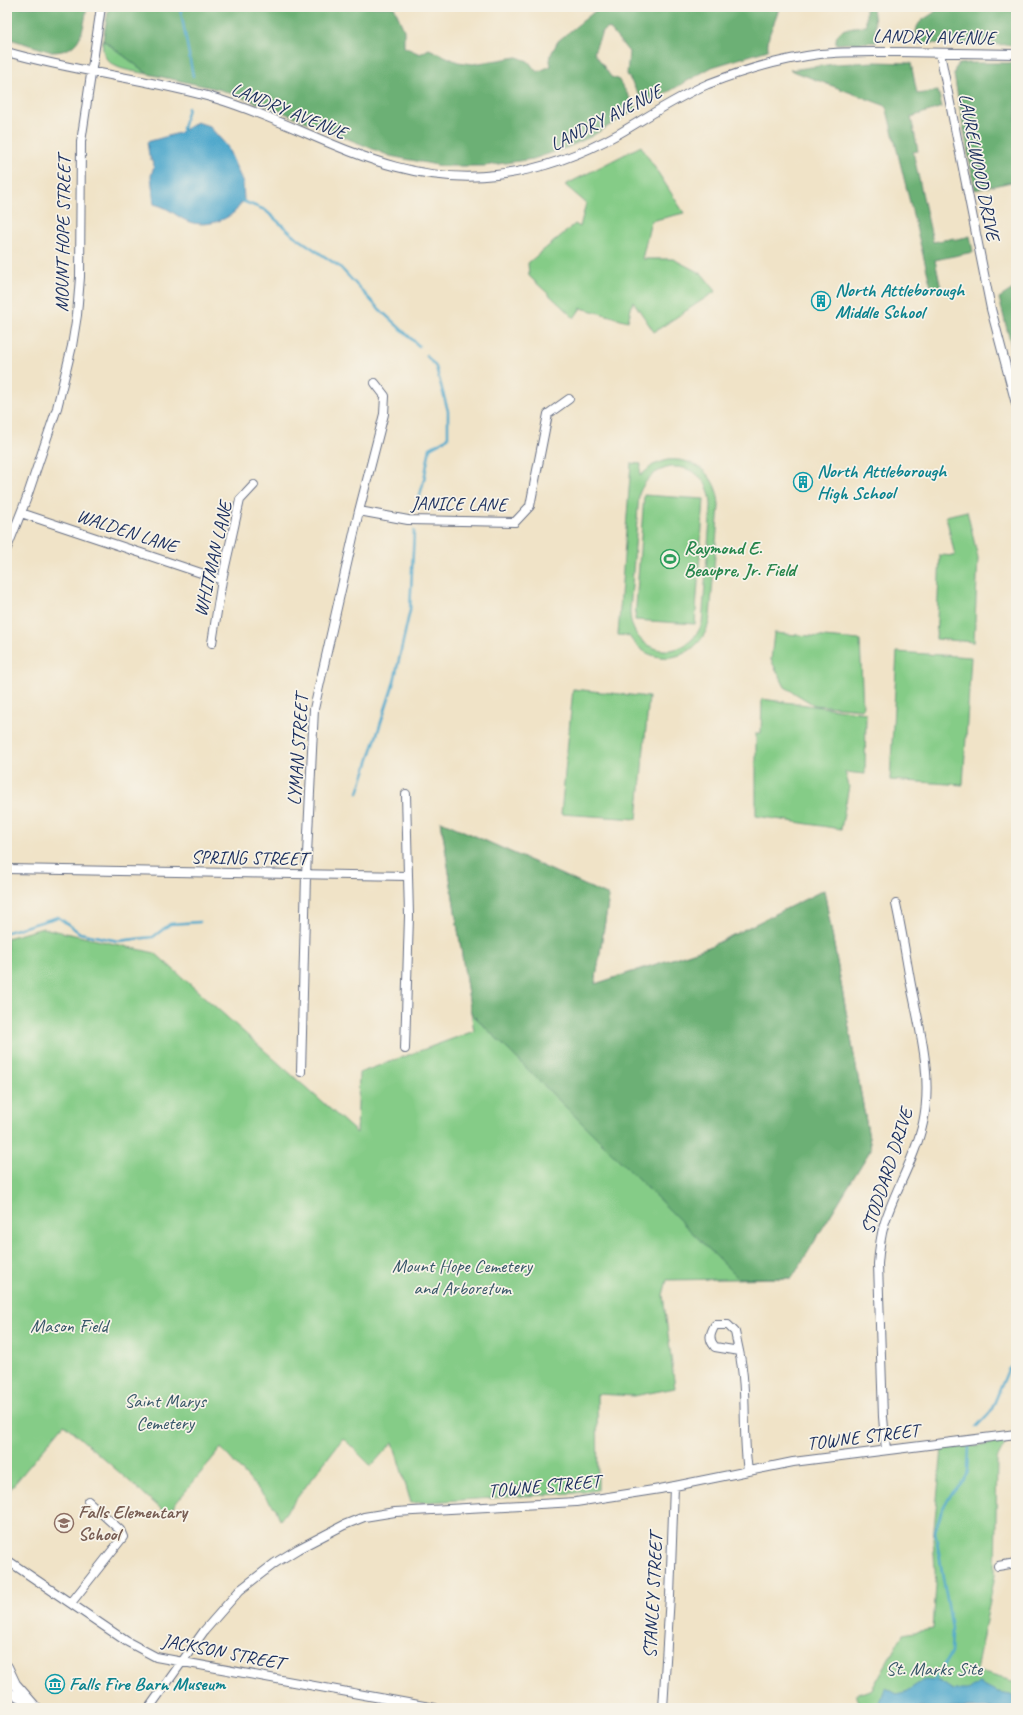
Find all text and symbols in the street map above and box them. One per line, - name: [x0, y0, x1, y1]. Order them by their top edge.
- street label: LANDRY AVENUE: [873, 24, 998, 50]
- street label: LANDRY AVENUE: [228, 77, 353, 146]
- street label: LANDRY AVENUE: [546, 78, 668, 156]
- street label: LAURELWOOD DRIVE: [953, 92, 1006, 245]
- street label: MOUNT HOPE STREET: [50, 150, 76, 312]
- place label: North Attleborough Middle School: [835, 278, 965, 324]
- building icon: North Attleborough Middle School: [810, 290, 832, 312]
- place label: North Attleborough High School: [817, 459, 947, 505]
- building icon: North Attleborough High School: [792, 471, 814, 493]
- street label: JANICE LANE: [410, 491, 510, 517]
- street label: WHITMAN LANE: [188, 496, 239, 619]
- street label: WALDEN LANE: [74, 503, 183, 559]
- place label: Raymond E. Beaupre, Jr. Field: [684, 536, 799, 582]
- sports icon: Raymond E. Beaupre, Jr. Field: [659, 548, 681, 570]
- street label: LYMAN STREET: [282, 689, 314, 806]
- street label: SPRING STREET: [191, 845, 313, 871]
- street label: STODDARD DRIVE: [855, 1102, 920, 1237]
- park label: Mount Hope Cemetery and Arboretum: [392, 1254, 534, 1300]
- park label: Mason Field: [30, 1314, 111, 1338]
- park label: Saint Marys Cemetery: [124, 1389, 207, 1435]
- street label: TOWNE STREET: [806, 1418, 925, 1456]
- street label: TOWNE STREET: [487, 1469, 605, 1503]
- place label: Falls Elementary School: [78, 1500, 189, 1546]
- school or university icon: Falls Elementary School: [53, 1512, 75, 1534]
- street label: STANLEY STREET: [638, 1528, 669, 1659]
- street label: JACKSON STREET: [159, 1628, 291, 1677]
- park label: St. Marks Site: [886, 1657, 984, 1681]
- place label: Falls Fire Barn Museum: [69, 1672, 227, 1696]
- museum icon: Falls Fire Barn Museum: [44, 1673, 66, 1695]

